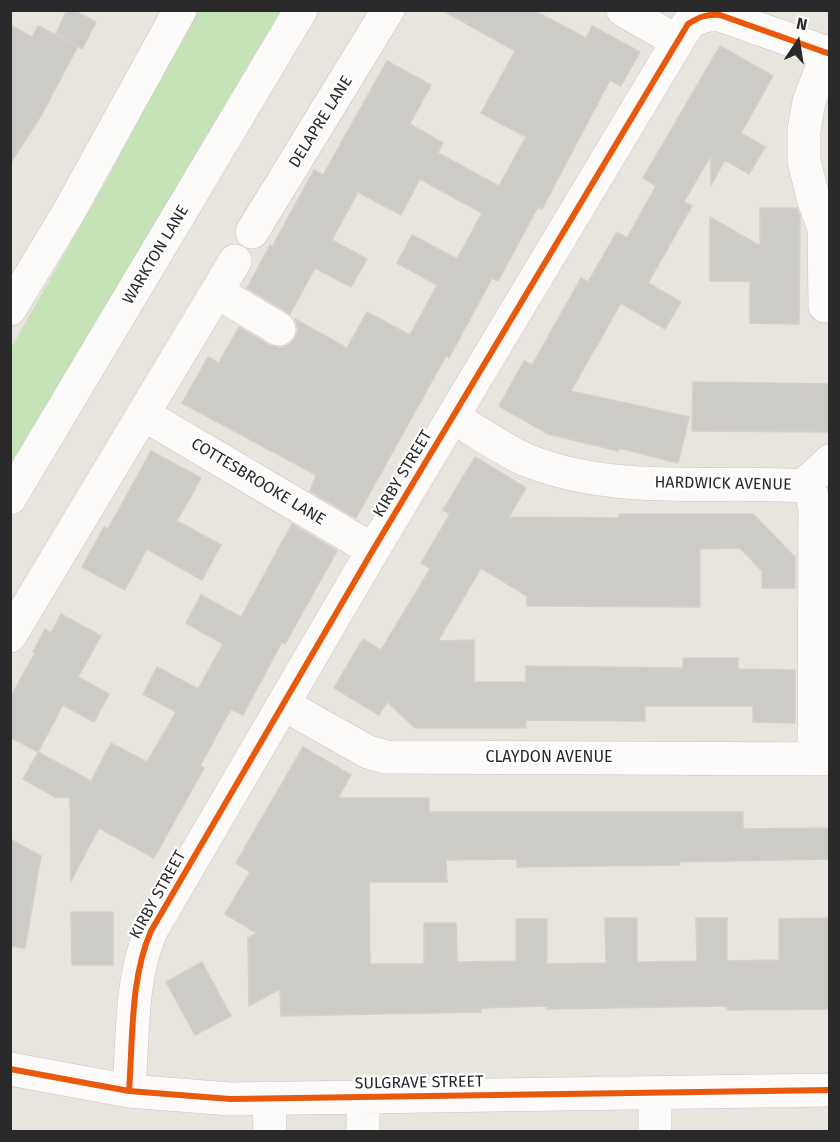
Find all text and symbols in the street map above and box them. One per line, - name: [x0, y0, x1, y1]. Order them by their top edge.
- north arrow: [768, 12, 828, 72]
- text: N: [795, 14, 809, 34]
- street label: DELAPRE LANE: [285, 73, 357, 171]
- street label: WARKTON LANE: [119, 202, 193, 308]
- street label: KIRBY STREET: [370, 427, 436, 521]
- street label: COTTESBROOKE LANE: [187, 434, 329, 530]
- street label: HARDWICK AVENUE: [654, 473, 792, 495]
- street label: CLAYDON AVENUE: [485, 748, 613, 768]
- street label: KIRBY STREET: [126, 848, 190, 942]
- street label: SULGRAVE STREET: [354, 1072, 484, 1094]

